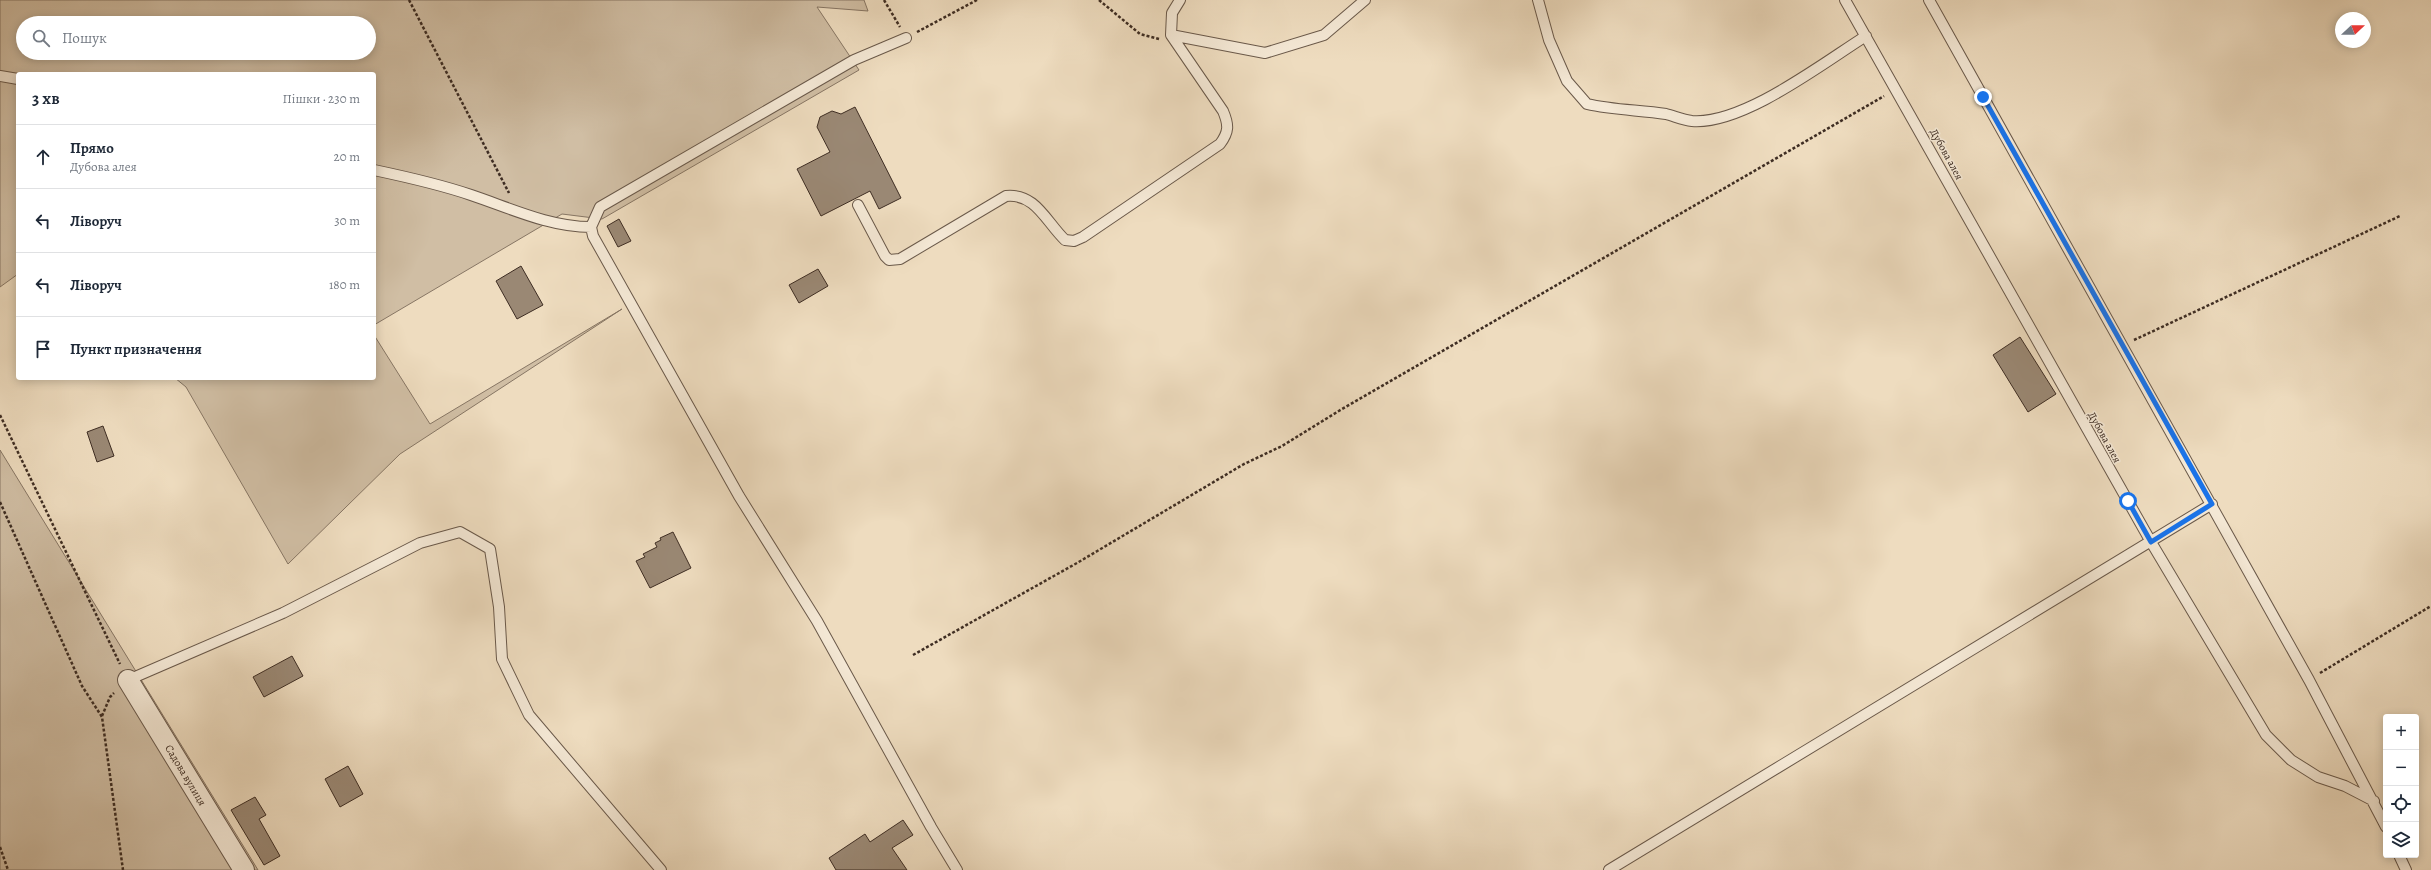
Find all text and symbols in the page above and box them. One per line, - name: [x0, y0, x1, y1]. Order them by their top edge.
- north arrow: [2335, 12, 2371, 48]
- search box: [16, 16, 376, 60]
- icon: search: [30, 27, 52, 49]
- text: Пошук: [62, 28, 107, 48]
- text: 3 хв: [32, 87, 60, 110]
- route end: [1974, 88, 1992, 106]
- text: Пішки · 230 m: [283, 90, 360, 107]
- street label: Дубова алея: [1926, 126, 1967, 183]
- text: Прямо: [70, 138, 114, 158]
- icon: ahead: [32, 146, 54, 168]
- text: 20 m: [334, 148, 360, 165]
- text: Дубова алея: [70, 158, 137, 175]
- icon: left: [32, 210, 54, 232]
- text: Ліворуч: [70, 211, 122, 231]
- text: 30 m: [334, 212, 360, 229]
- icon: left: [32, 274, 54, 296]
- text: Ліворуч: [70, 275, 122, 295]
- text: 180 m: [329, 276, 360, 293]
- icon: arrive: [32, 338, 54, 360]
- text: Пункт призначення: [70, 339, 202, 359]
- street label: Дубова алея: [2084, 409, 2125, 466]
- route start: [2119, 492, 2137, 510]
- map controls: [2383, 714, 2419, 858]
- button: +: [2383, 714, 2419, 750]
- street label: Садова вулиця: [161, 742, 210, 809]
- button: −: [2383, 750, 2419, 786]
- button: locate: [2383, 786, 2419, 822]
- button: layers: [2383, 822, 2419, 858]

